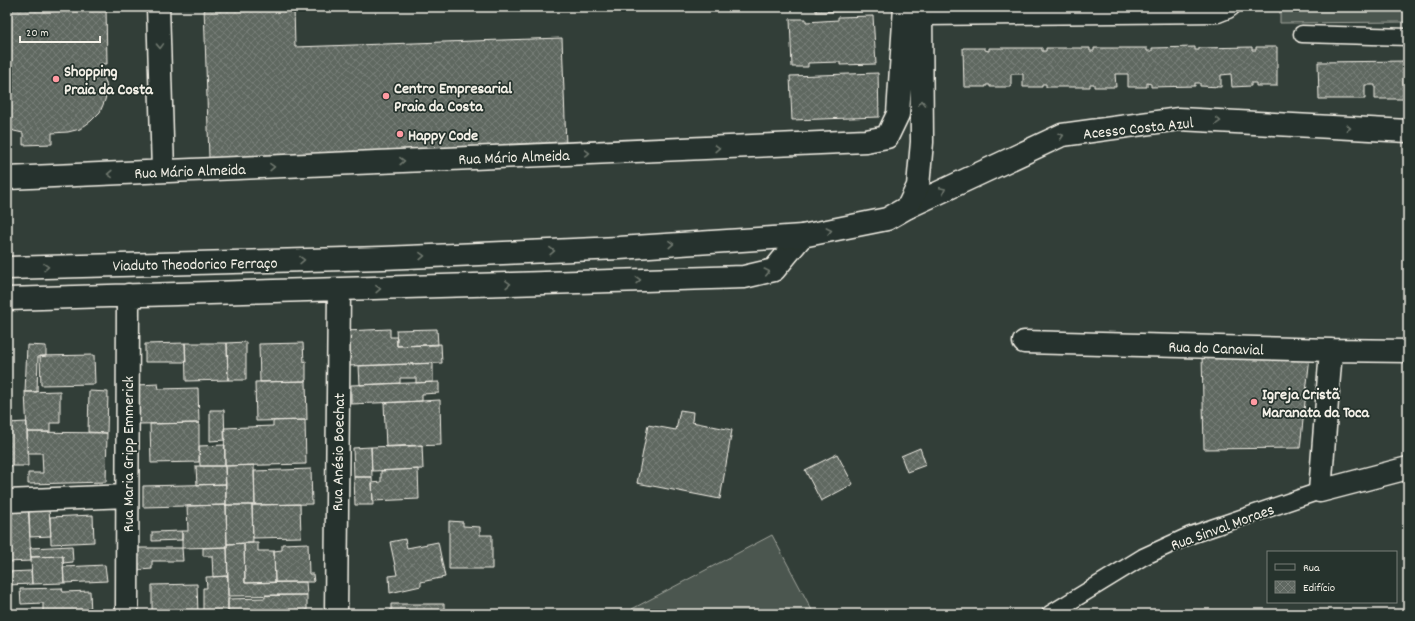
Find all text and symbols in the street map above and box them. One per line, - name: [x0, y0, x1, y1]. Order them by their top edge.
- scale bar: [20, 18, 100, 44]
- text: 20 m: [26, 25, 49, 42]
- one-way arrow: [155, 43, 164, 49]
- place label: Shopping Praia da Costa: [64, 61, 154, 102]
- marker: Shopping Praia da Costa: [51, 74, 61, 84]
- place label: Centro Empresarial Praia da Costa: [394, 78, 512, 119]
- marker: Centro Empresarial Praia da Costa: [381, 91, 391, 101]
- one-way arrow: [918, 100, 926, 106]
- street label: Acesso Costa Azul: [1082, 112, 1195, 147]
- one-way arrow: [1215, 117, 1221, 126]
- one-way arrow: [1345, 124, 1351, 132]
- place label: Happy Code: [408, 125, 478, 148]
- marker: Happy Code: [395, 129, 405, 139]
- one-way arrow: [1058, 132, 1065, 141]
- one-way arrow: [714, 144, 720, 152]
- street label: Rua Mário Almeida: [458, 145, 571, 172]
- one-way arrow: [584, 149, 590, 158]
- one-way arrow: [399, 157, 405, 166]
- street label: Rua Mário Almeida: [134, 159, 247, 186]
- one-way arrow: [269, 162, 275, 171]
- one-way arrow: [107, 169, 113, 178]
- one-way arrow: [939, 187, 947, 195]
- one-way arrow: [826, 228, 832, 236]
- one-way arrow: [668, 240, 674, 249]
- one-way arrow: [549, 246, 555, 255]
- one-way arrow: [419, 252, 425, 260]
- street label: Viaduto Theodorico Ferraço: [112, 253, 278, 278]
- one-way arrow: [299, 256, 305, 264]
- one-way arrow: [43, 262, 49, 271]
- one-way arrow: [764, 268, 770, 276]
- one-way arrow: [635, 276, 641, 285]
- one-way arrow: [505, 280, 511, 289]
- one-way arrow: [375, 284, 381, 293]
- street label: Rua do Canavial: [1168, 336, 1264, 363]
- street label: Rua Maria Gripp Emmerick: [118, 376, 141, 532]
- place label: Igreja Cristã Maranata da Toca: [1262, 384, 1370, 425]
- street label: Rua Anésio Boechat: [327, 393, 352, 511]
- marker: Igreja Cristã Maranata da Toca: [1249, 397, 1259, 407]
- street label: Rua Sinval Moraes: [1168, 499, 1278, 558]
- legend: [1267, 551, 1397, 603]
- text: Rua: [1303, 560, 1320, 577]
- text: Edifício: [1303, 580, 1335, 597]

